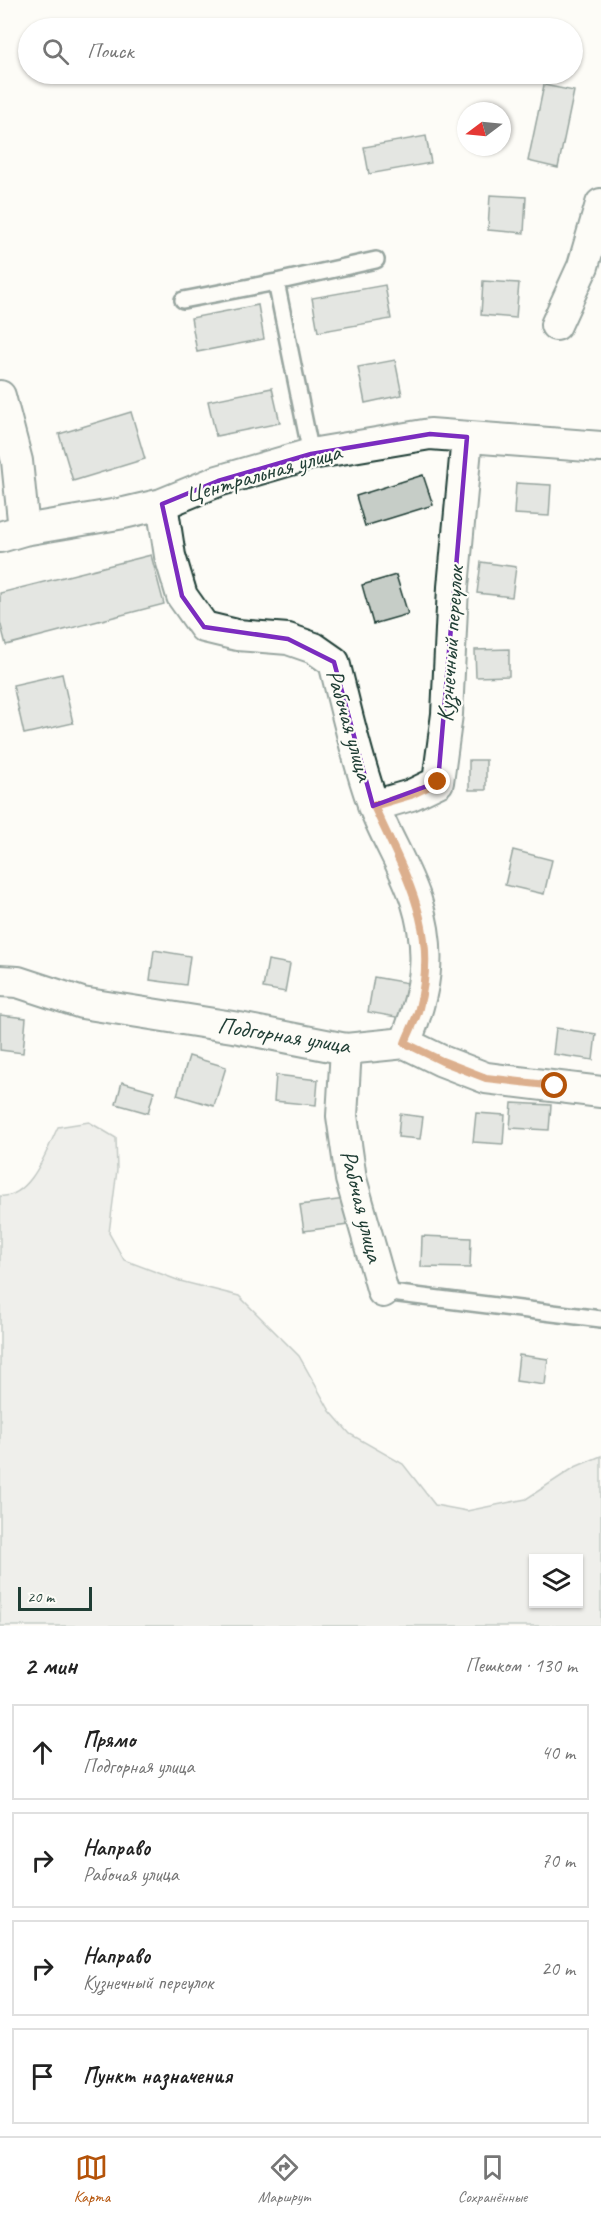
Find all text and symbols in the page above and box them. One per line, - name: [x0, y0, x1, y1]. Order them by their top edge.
- search box: [18, 18, 583, 84]
- icon: search: [39, 35, 72, 68]
- text: Поиск: [87, 37, 133, 65]
- north arrow: [457, 102, 511, 156]
- street label: Центральная улица: [182, 436, 346, 510]
- street label: Кузнечный переулок: [430, 563, 472, 723]
- street label: Рабочая улица: [320, 666, 381, 786]
- route end: [424, 768, 450, 794]
- street label: Подгорная улица: [216, 1010, 354, 1060]
- route start: [541, 1072, 567, 1098]
- street label: Рабочая улица: [334, 1147, 391, 1267]
- map controls: [529, 1554, 583, 1608]
- button: layers: [529, 1554, 583, 1608]
- scale bar: [18, 1584, 92, 1612]
- text: 20 m: [27, 1587, 54, 1607]
- text: 2 мин: [24, 1649, 77, 1682]
- text: Пешком · 130 m: [465, 1653, 577, 1678]
- text: Прямо: [83, 1726, 135, 1754]
- icon: ahead: [26, 1736, 59, 1769]
- text: 40 m: [541, 1740, 575, 1765]
- text: Подгорная улица: [83, 1754, 194, 1779]
- text: Направо: [83, 1834, 150, 1862]
- icon: right: [26, 1844, 59, 1877]
- text: 70 m: [541, 1848, 575, 1873]
- text: Рабочая улица: [83, 1862, 178, 1887]
- text: Направо: [83, 1942, 150, 1970]
- icon: right: [26, 1952, 59, 1985]
- text: 20 m: [541, 1956, 575, 1981]
- text: Кузнечный переулок: [83, 1970, 213, 1995]
- icon: arrive: [26, 2060, 59, 2093]
- text: Пункт назначения: [83, 2062, 232, 2090]
- tab: Карта: [74, 2151, 110, 2207]
- tab: Маршрут: [258, 2151, 310, 2207]
- tab: Сохранённые: [458, 2151, 527, 2207]

